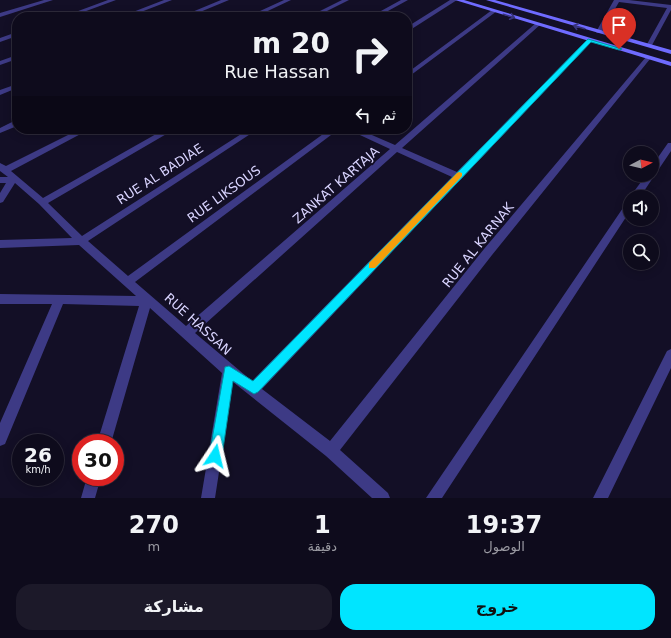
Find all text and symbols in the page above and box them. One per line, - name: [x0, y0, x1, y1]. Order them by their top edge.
- pin: [602, 8, 636, 49]
- one-way arrow: [502, 13, 515, 20]
- icon: arrive: [608, 14, 630, 36]
- one-way arrow: [573, 23, 586, 30]
- text: 20 m: [252, 27, 330, 60]
- icon: right: [344, 28, 396, 80]
- text: Rue Hassan: [224, 61, 330, 82]
- icon: left: [352, 104, 374, 126]
- text: ثم: [382, 106, 396, 124]
- street label: RUE AL BADIAE: [114, 140, 206, 208]
- street label: ZANKAT KARTAJA: [290, 143, 382, 227]
- north arrow: [623, 146, 659, 182]
- map controls: [623, 146, 659, 270]
- street label: RUE LIKSOUS: [185, 162, 263, 226]
- button: sound: [623, 190, 659, 226]
- street label: RUE AL KARNAK: [439, 199, 517, 290]
- button: search: [623, 234, 659, 270]
- street label: RUE HASSAN: [161, 290, 235, 358]
- speed limit sign: 30: [72, 434, 124, 486]
- position arrow: [194, 435, 236, 477]
- text: 26: [24, 443, 52, 467]
- text: km/h: [25, 464, 51, 475]
- text: 270: [129, 511, 179, 539]
- text: 1: [314, 511, 331, 539]
- text: 19:37: [466, 511, 542, 539]
- text: m: [147, 539, 160, 554]
- text: دقيقة: [308, 539, 337, 554]
- text: الوصول: [483, 539, 525, 554]
- button: مشاركة: [16, 584, 332, 630]
- button: خروج: [340, 584, 655, 630]

